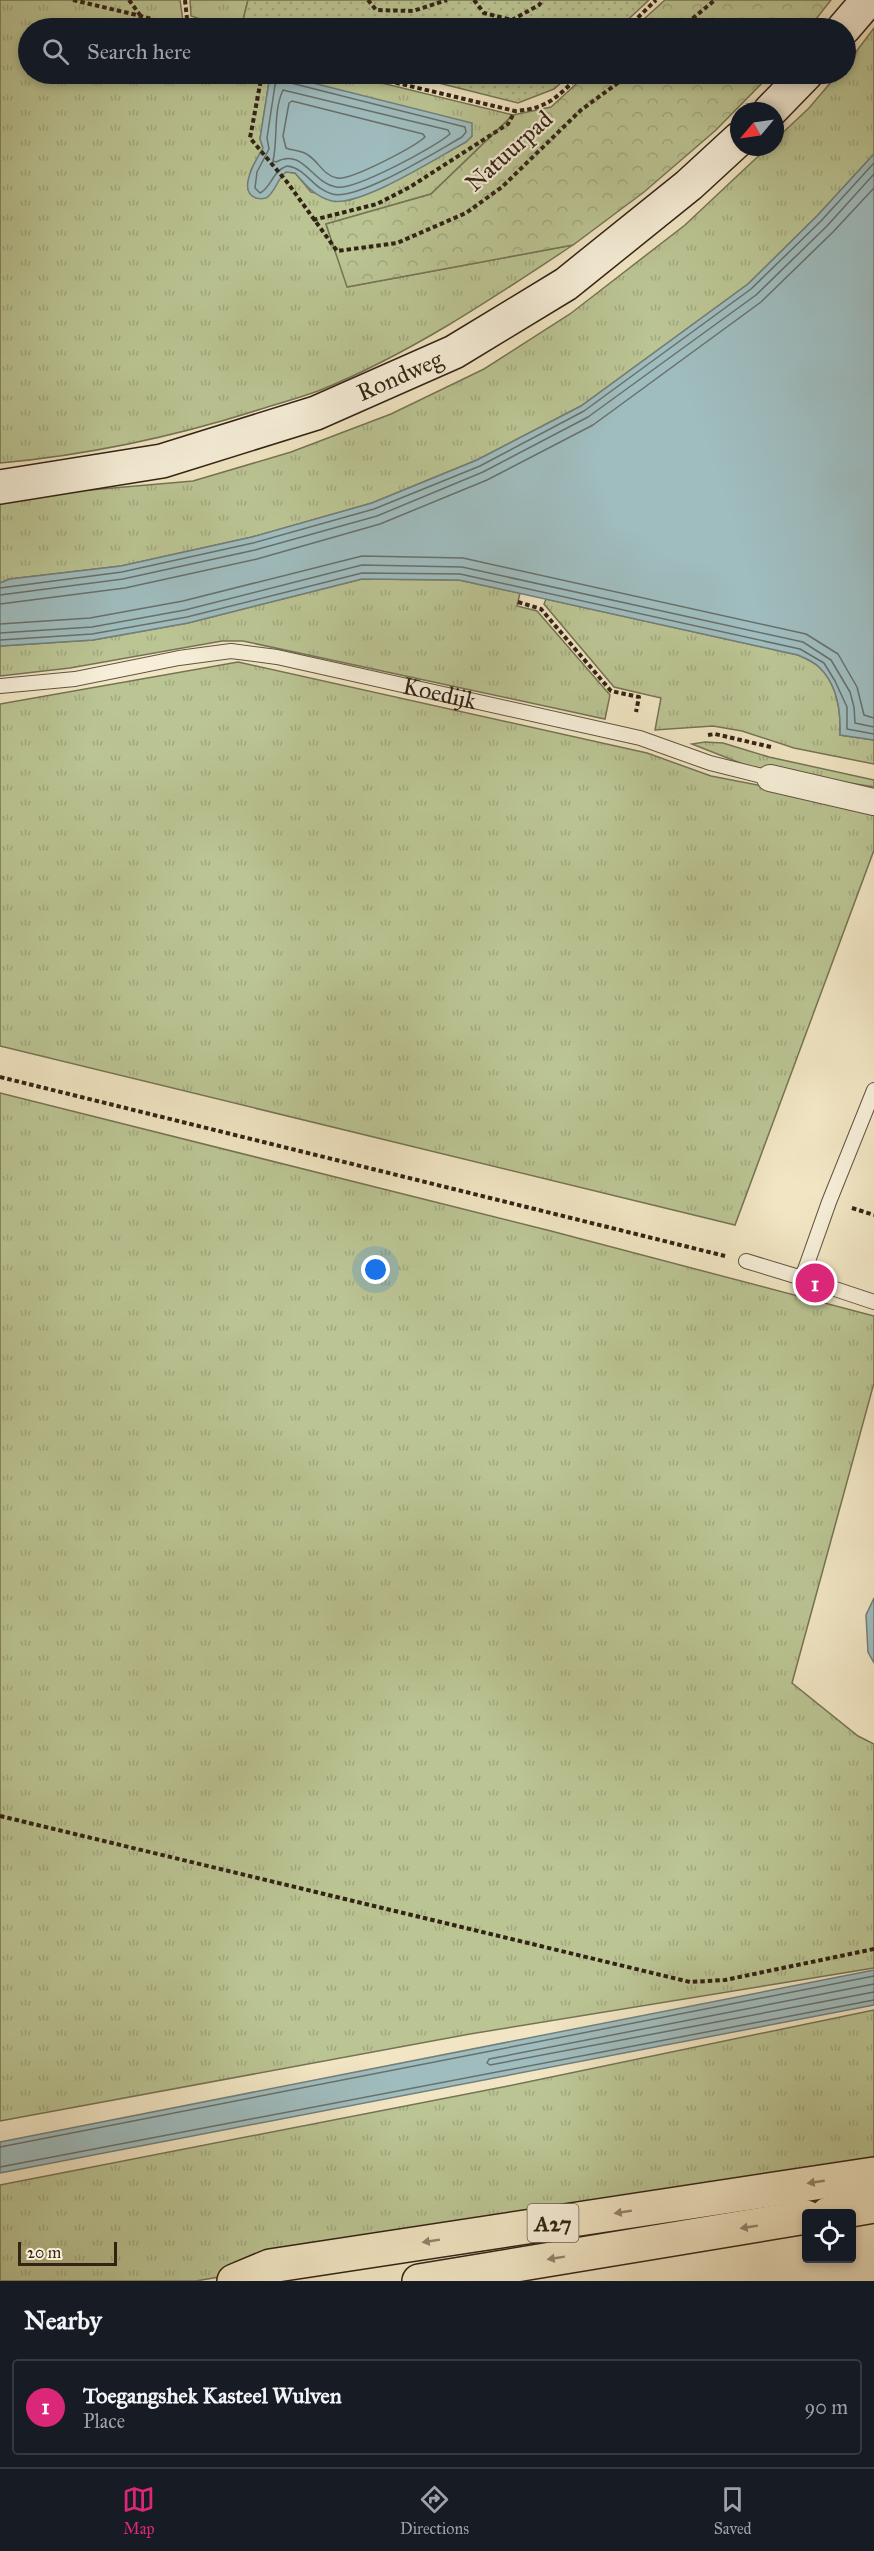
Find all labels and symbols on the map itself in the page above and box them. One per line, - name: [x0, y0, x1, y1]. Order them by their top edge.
- north arrow: [730, 102, 784, 156]
- street label: Natuurpad: [459, 104, 559, 198]
- street label: Rondweg: [352, 344, 448, 408]
- street label: Koedijk: [400, 671, 480, 716]
- your location: [361, 1255, 390, 1284]
- pin: 1: [796, 1260, 834, 1306]
- one-way arrow: [807, 2178, 826, 2187]
- road number: A27: [528, 2204, 578, 2242]
- one-way arrow: [614, 2208, 633, 2217]
- one-way arrow: [739, 2222, 758, 2231]
- one-way arrow: [421, 2237, 440, 2246]
- scale bar: [18, 2239, 117, 2266]
- one-way arrow: [547, 2254, 566, 2263]

